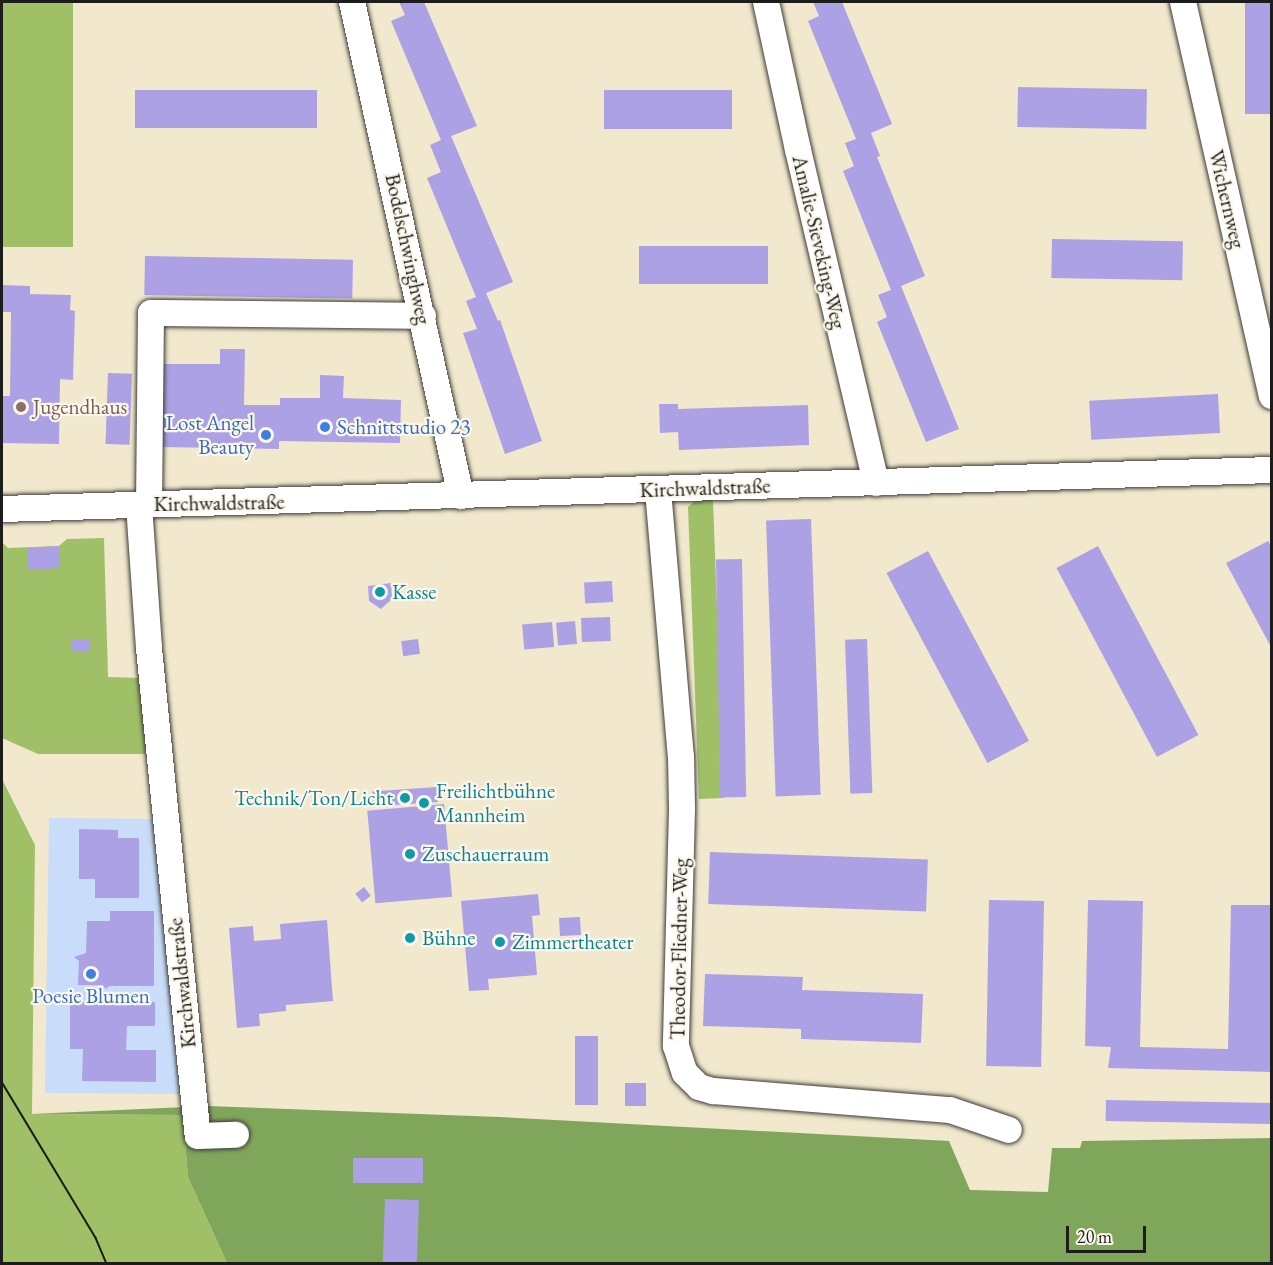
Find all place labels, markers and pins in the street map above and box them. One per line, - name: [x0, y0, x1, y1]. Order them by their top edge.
- place label: Jugendhaus: [33, 394, 127, 420]
- marker: Jugendhaus: [14, 400, 28, 414]
- place label: Lost Angel Beauty: [166, 410, 254, 460]
- place label: Schnittstudio 23: [337, 414, 471, 440]
- marker: Schnittstudio 23: [318, 420, 332, 434]
- marker: Lost Angel Beauty: [259, 428, 273, 442]
- place label: Kasse: [392, 579, 436, 605]
- marker: Kasse: [373, 585, 387, 599]
- place label: Freilichtbühne Mannheim: [436, 778, 555, 828]
- place label: Technik/Ton/Licht: [234, 785, 393, 811]
- marker: Technik/Ton/Licht: [398, 791, 412, 805]
- marker: Freilichtbühne Mannheim: [417, 796, 431, 810]
- place label: Zuschauerraum: [422, 841, 549, 867]
- marker: Zuschauerraum: [403, 847, 417, 861]
- place label: Bühne: [422, 925, 475, 951]
- place label: Zimmertheater: [512, 929, 633, 955]
- marker: Bühne: [403, 931, 417, 945]
- marker: Zimmertheater: [493, 935, 507, 949]
- marker: Poesie Blumen: [84, 967, 98, 981]
- place label: Poesie Blumen: [32, 983, 150, 1009]

